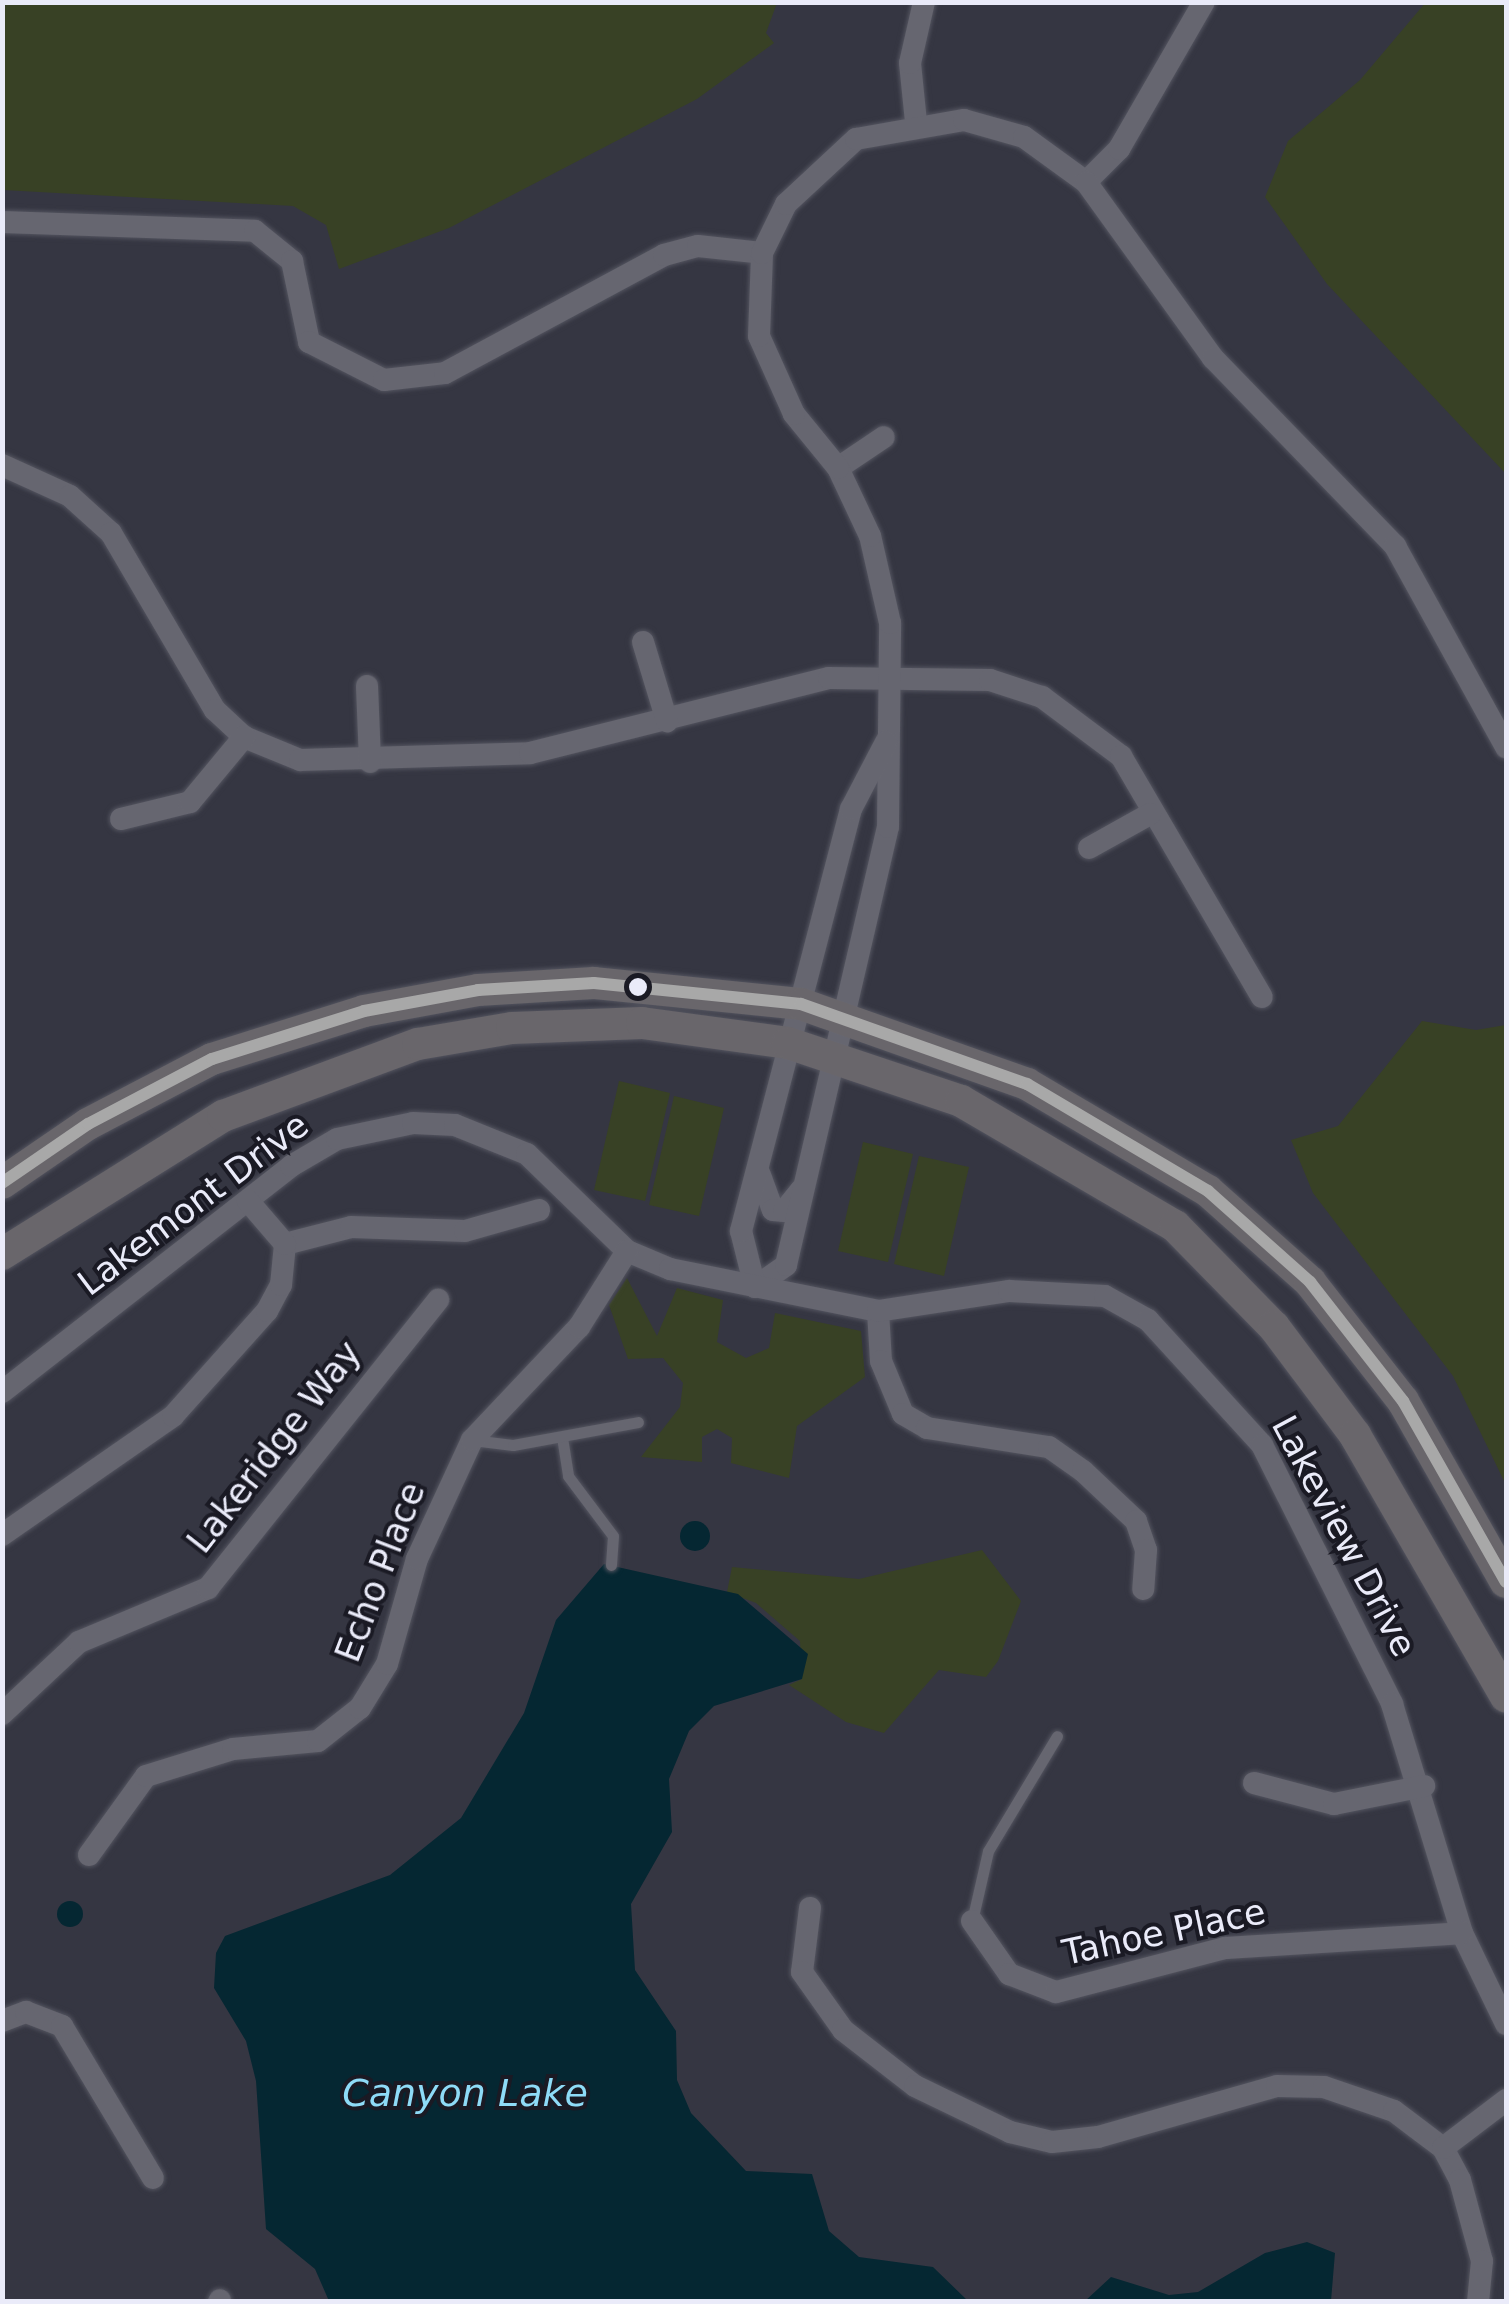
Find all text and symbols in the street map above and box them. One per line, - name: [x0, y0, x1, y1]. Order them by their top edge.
- unlabelled marker: [628, 977, 648, 997]
- street label: Lakemont Drive: [70, 1104, 316, 1304]
- street label: Lakeridge Way: [178, 1333, 370, 1561]
- street label: Lakeview Drive: [1263, 1408, 1425, 1664]
- street label: Echo Place: [327, 1476, 433, 1668]
- street label: Tahoe Place: [1059, 1890, 1269, 1974]
- water label: Canyon Lake: [342, 2071, 588, 2117]

